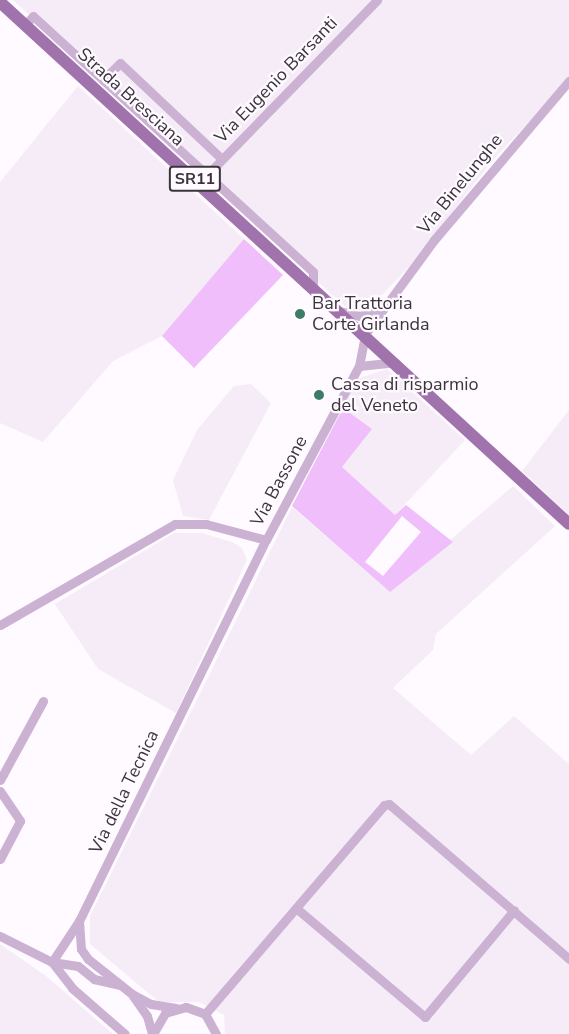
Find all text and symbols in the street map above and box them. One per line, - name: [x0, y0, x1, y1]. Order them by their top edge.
- street label: Via Eugenio Barsanti: [210, 12, 342, 148]
- street label: Strada Bresciana: [73, 43, 189, 151]
- street label: Via Binelunghe: [413, 129, 507, 239]
- road number: SR11: [168, 166, 222, 192]
- place label: Bar Trattoria Corte Girlanda: [312, 293, 430, 336]
- marker: Bar Trattoria Corte Girlanda: [293, 307, 307, 321]
- place label: Cassa di risparmio del Veneto: [331, 374, 478, 416]
- marker: Cassa di risparmio del Veneto: [312, 388, 326, 402]
- street label: Via Bassone: [246, 432, 312, 530]
- street label: Via della Tecnica: [85, 727, 163, 857]

